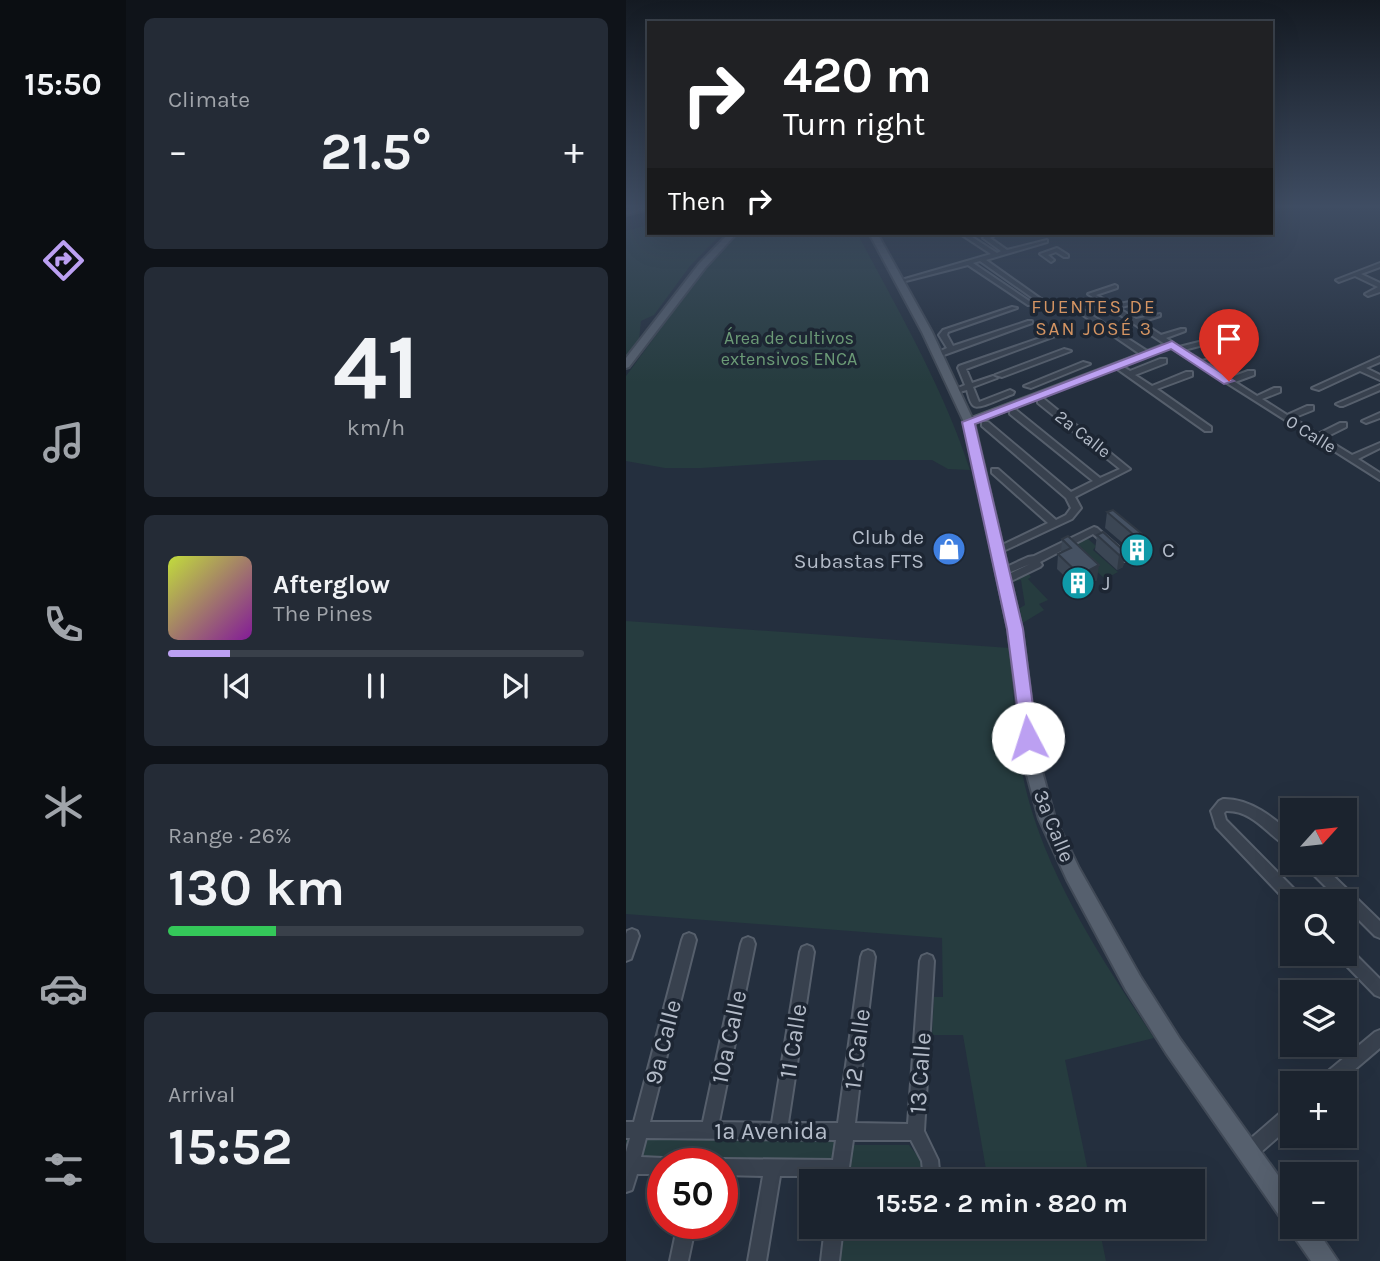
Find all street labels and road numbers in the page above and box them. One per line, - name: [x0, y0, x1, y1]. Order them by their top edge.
- street label: 2a Calle: [1051, 405, 1115, 463]
- street label: 0 Calle: [1282, 410, 1340, 458]
- street label: 3a Calle: [1029, 786, 1079, 866]
- street label: 10a Calle: [705, 988, 753, 1086]
- street label: 9a Calle: [639, 997, 687, 1087]
- street label: 11 Calle: [773, 1002, 813, 1080]
- street label: 12 Calle: [838, 1007, 876, 1091]
- street label: 13 Calle: [903, 1031, 937, 1115]
- street label: 1a Avenida: [714, 1117, 828, 1145]

